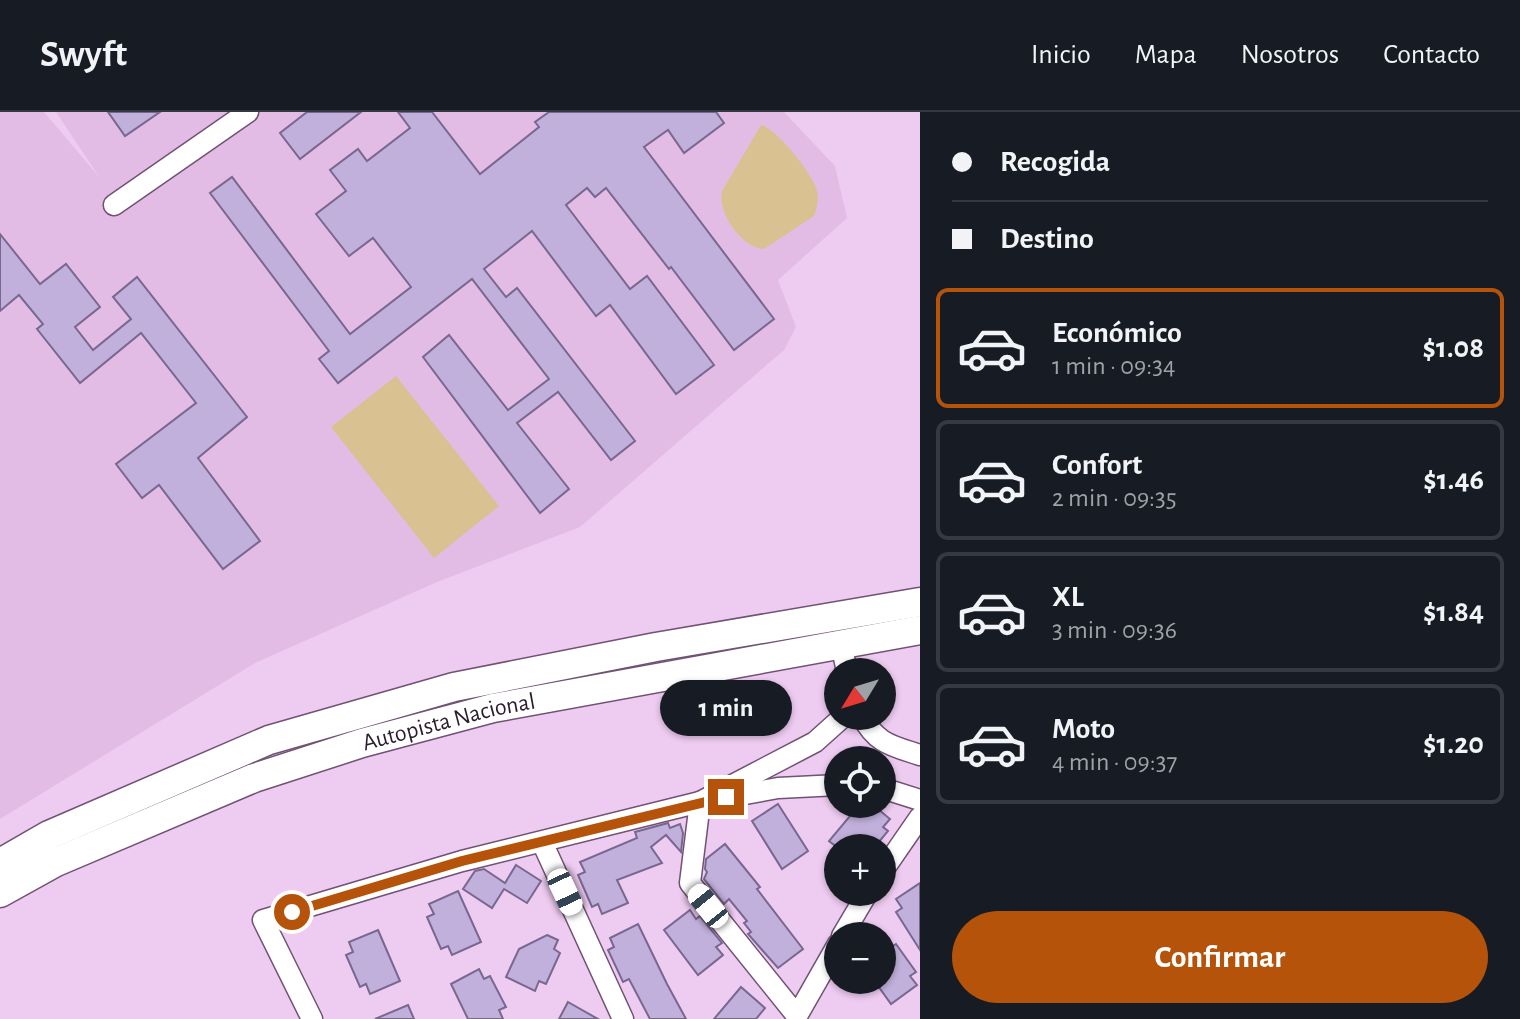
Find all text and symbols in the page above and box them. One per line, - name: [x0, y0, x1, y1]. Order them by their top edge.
- text: Swyft: [40, 36, 127, 74]
- text: Inicio: [1031, 41, 1091, 69]
- text: Mapa: [1135, 41, 1197, 69]
- text: Nosotros: [1241, 41, 1339, 69]
- text: Contacto: [1383, 41, 1480, 69]
- text: Recogida: [1000, 147, 1110, 177]
- text: Destino: [1000, 224, 1094, 254]
- icon: car: [956, 312, 1028, 384]
- text: Económico: [1052, 318, 1182, 348]
- text: $1.08: [1422, 333, 1484, 363]
- text: 1 min · 09:34: [1052, 353, 1175, 379]
- icon: car: [956, 444, 1028, 516]
- text: Confort: [1052, 450, 1142, 480]
- text: $1.46: [1423, 465, 1484, 495]
- text: 2 min · 09:35: [1052, 485, 1177, 511]
- icon: car: [956, 576, 1028, 648]
- text: XL: [1052, 582, 1084, 612]
- text: $1.84: [1423, 597, 1484, 627]
- text: 3 min · 09:36: [1052, 617, 1177, 643]
- north arrow: [824, 658, 896, 730]
- map controls: [824, 658, 896, 994]
- callout: 1 min: [660, 681, 792, 737]
- street label: Autopista Nacional: [360, 690, 537, 755]
- text: 1 min: [699, 695, 753, 721]
- icon: car: [956, 708, 1028, 780]
- text: Moto: [1052, 714, 1115, 744]
- text: $1.20: [1423, 729, 1484, 759]
- button: locate: [824, 746, 896, 818]
- text: 4 min · 09:37: [1052, 749, 1177, 775]
- route end: [708, 779, 744, 815]
- button: +: [824, 834, 896, 906]
- car: [544, 865, 586, 919]
- car: [684, 880, 732, 932]
- route start: [274, 894, 310, 930]
- button: Confirmar: [952, 911, 1488, 1003]
- button: −: [824, 922, 896, 994]

